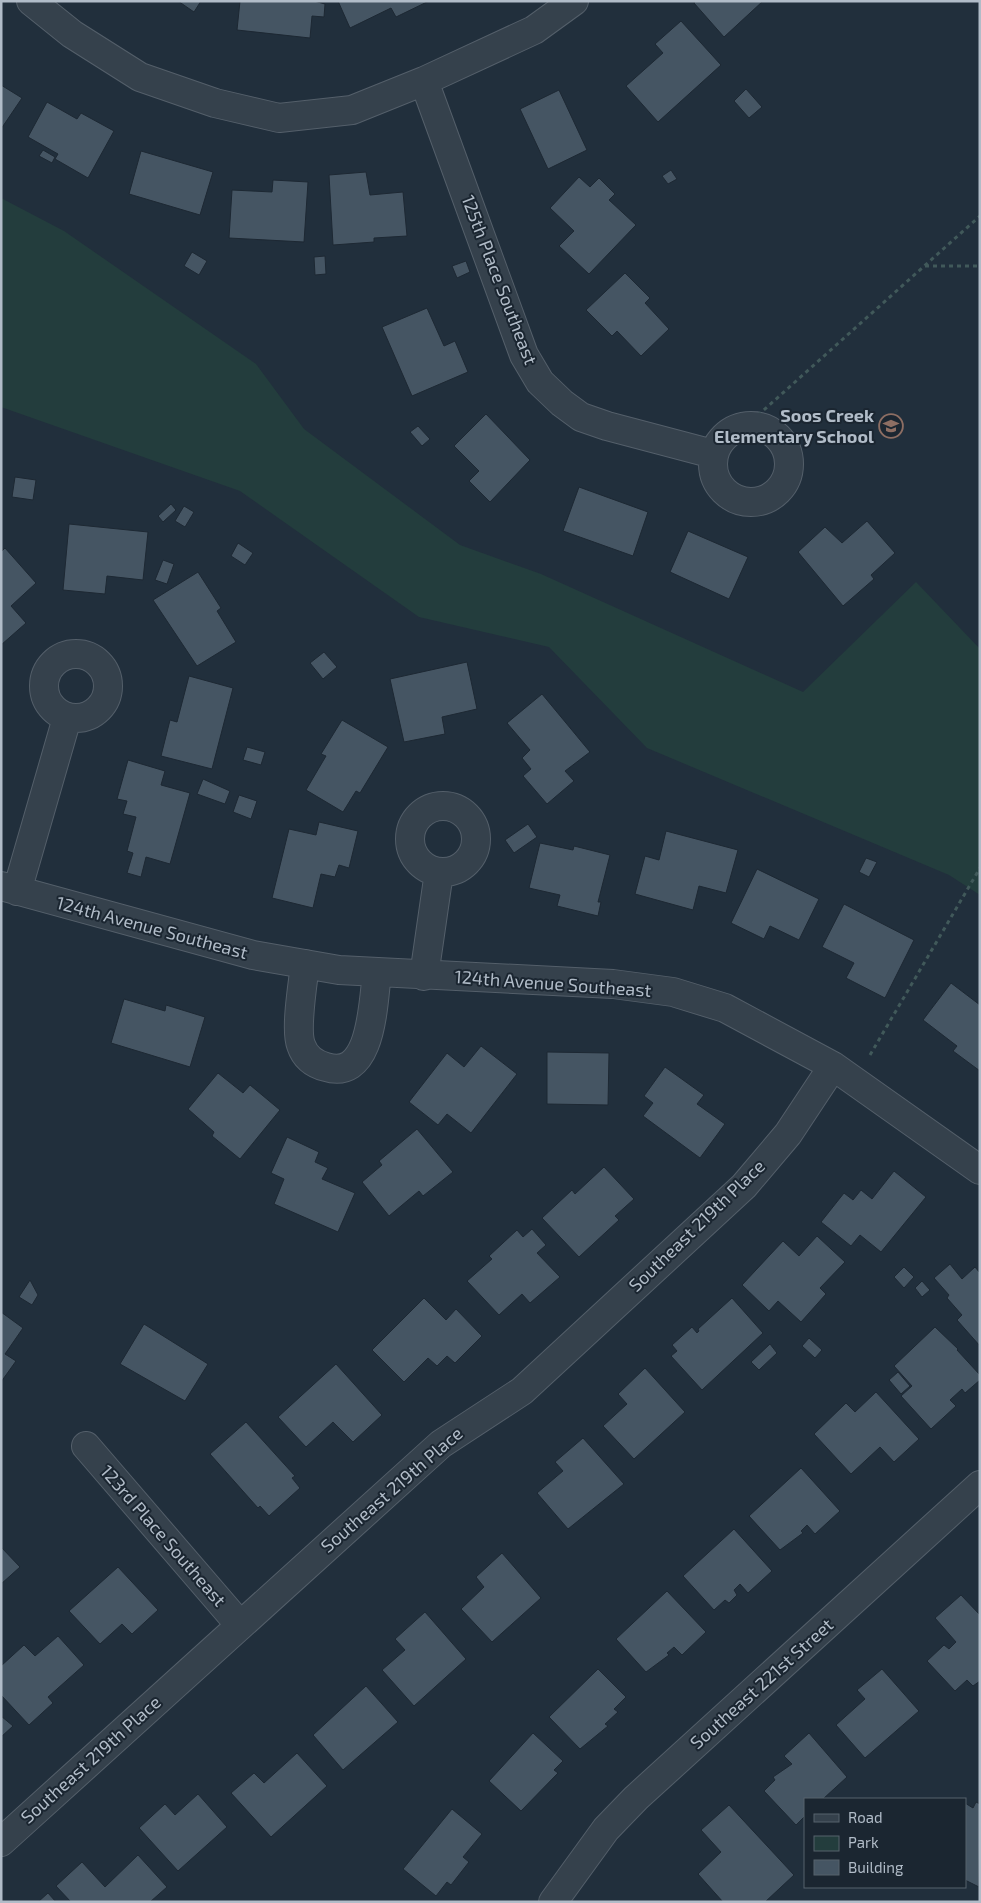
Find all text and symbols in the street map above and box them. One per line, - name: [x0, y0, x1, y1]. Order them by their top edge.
- street label: 125th Place Southeast: [457, 192, 542, 368]
- place label: Soos Creek Elementary School: [714, 404, 874, 447]
- school or university icon: Soos Creek Elementary School: [878, 413, 904, 439]
- street label: 124th Avenue Southeast: [54, 891, 250, 963]
- street label: 124th Avenue Southeast: [454, 965, 652, 1001]
- street label: Southeast 219th Place: [624, 1155, 769, 1296]
- street label: Southeast 219th Place: [316, 1422, 467, 1557]
- street label: 123rd Place Southeast: [96, 1460, 231, 1611]
- street label: Southeast 221st Street: [685, 1613, 837, 1753]
- street label: Southeast 219th Place: [16, 1691, 165, 1828]
- legend: [804, 1798, 966, 1888]
- text: Road: [848, 1808, 883, 1826]
- text: Park: [848, 1833, 879, 1851]
- text: Building: [848, 1858, 904, 1876]

